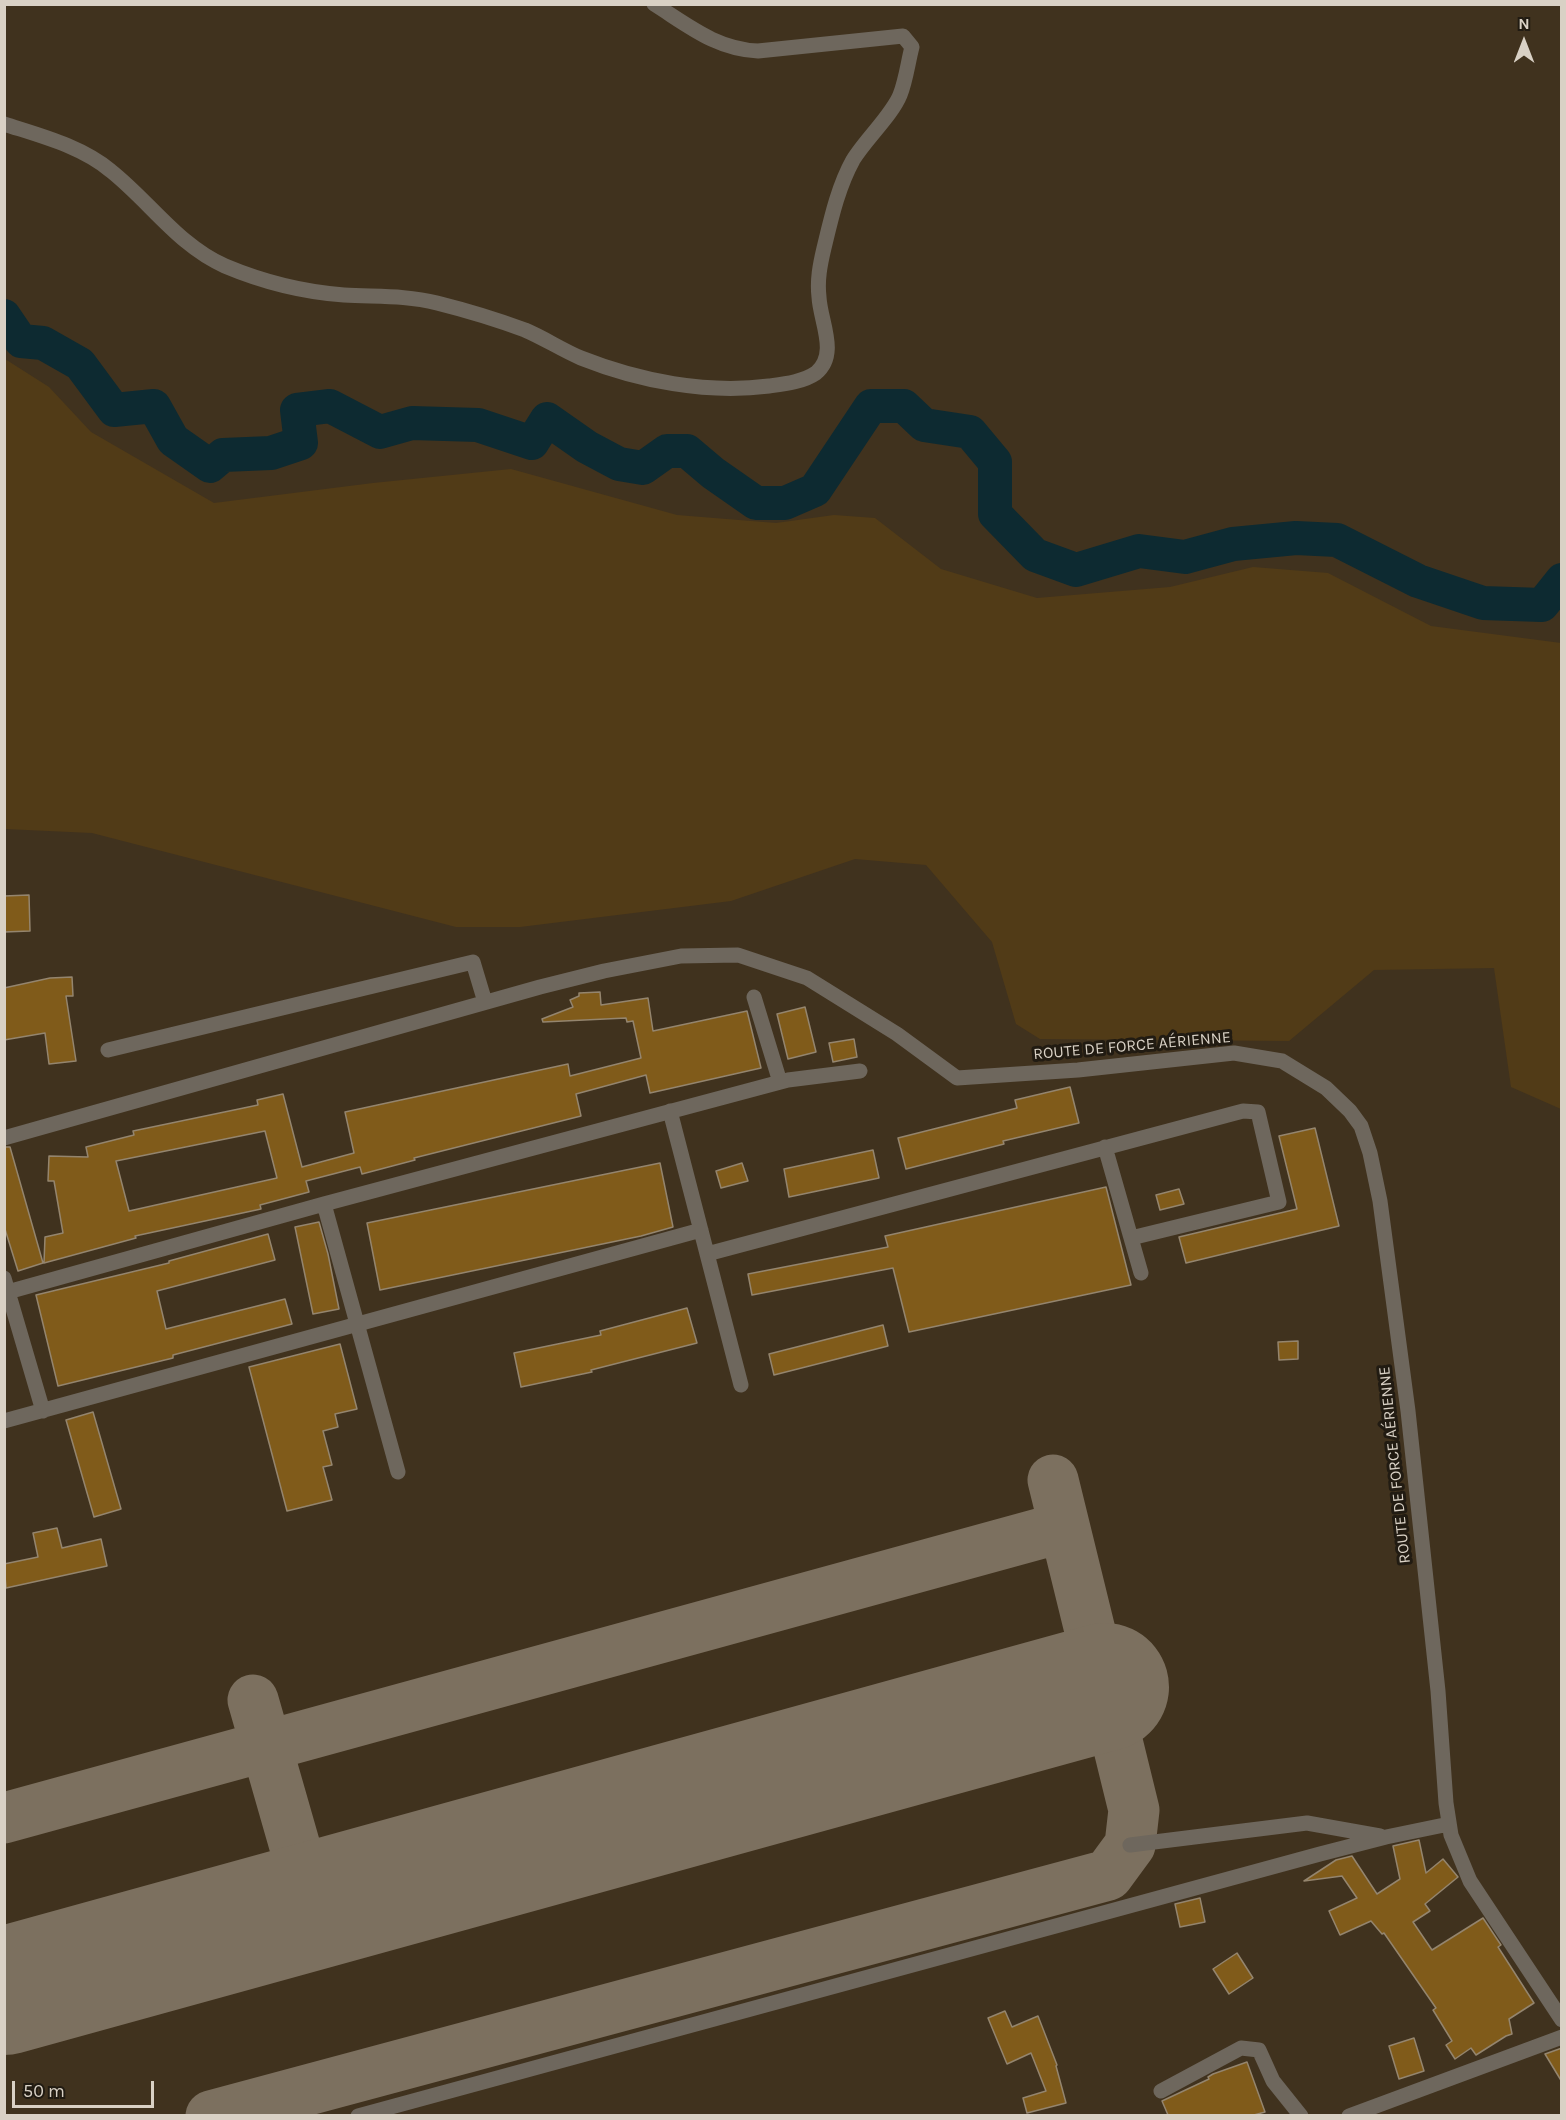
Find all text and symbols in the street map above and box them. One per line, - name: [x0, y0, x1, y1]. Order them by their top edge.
- north arrow: [1494, 12, 1554, 72]
- text: N: [1518, 14, 1530, 33]
- street label: ROUTE DE FORCE AÉRIENNE: [1032, 1028, 1232, 1064]
- street label: ROUTE DE FORCE AÉRIENNE: [1375, 1365, 1415, 1565]
- scale bar: [15, 2069, 158, 2107]
- text: 50 m: [23, 2080, 65, 2102]

